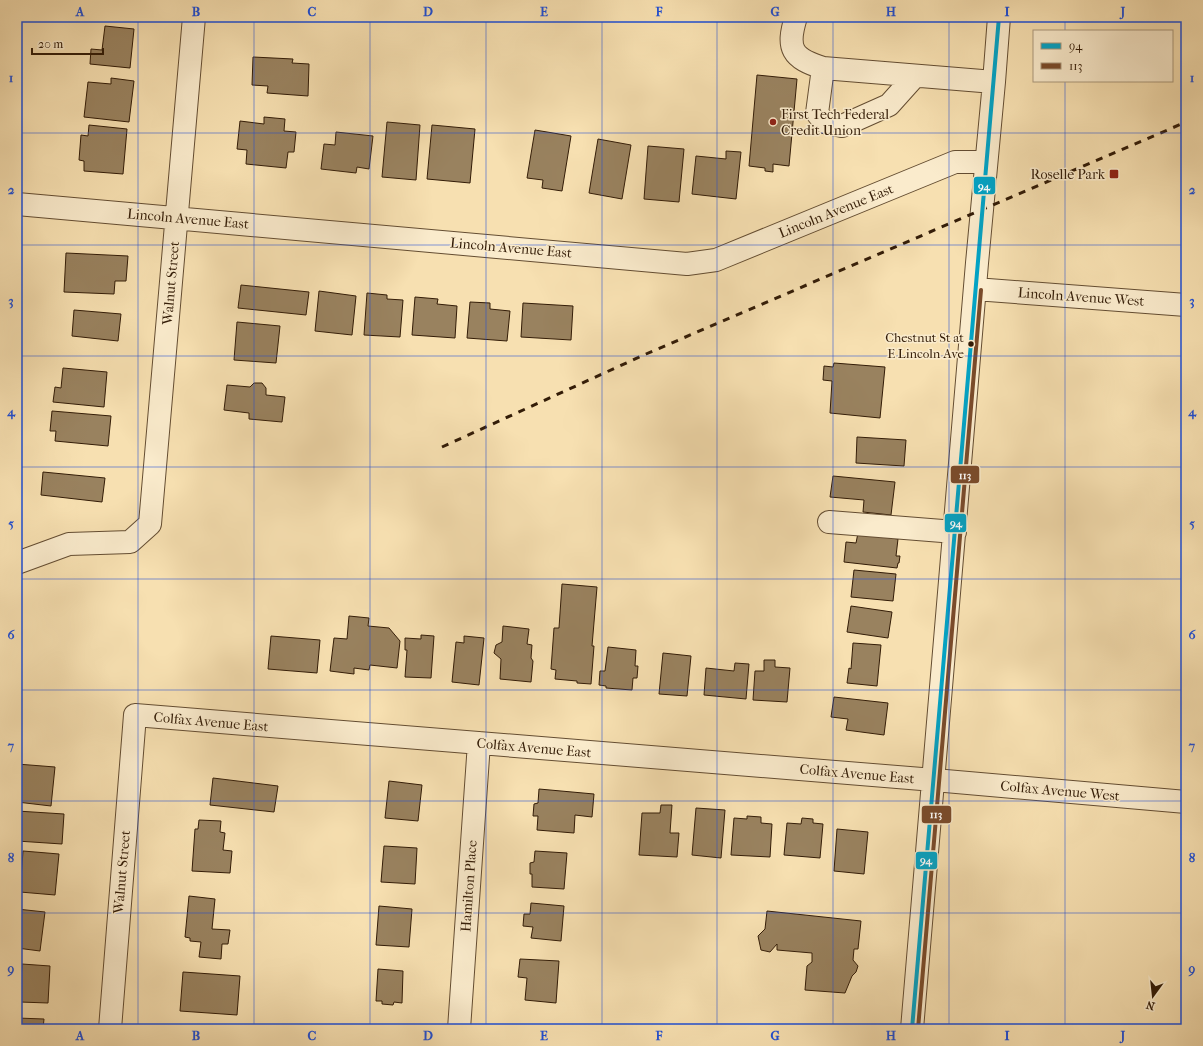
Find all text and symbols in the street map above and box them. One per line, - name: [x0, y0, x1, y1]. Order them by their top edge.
- text: A: [75, 4, 85, 19]
- text: B: [192, 4, 201, 19]
- text: C: [308, 4, 317, 19]
- text: D: [423, 4, 433, 19]
- text: E: [540, 4, 548, 19]
- text: F: [655, 4, 663, 19]
- text: G: [770, 4, 780, 19]
- text: H: [886, 4, 897, 19]
- text: I: [1004, 4, 1010, 19]
- text: J: [1119, 4, 1126, 20]
- scale bar: [32, 30, 103, 56]
- legend: [1033, 30, 1173, 82]
- text: 20 m: [38, 37, 63, 51]
- text: 94: [1069, 39, 1083, 53]
- text: 113: [1069, 59, 1083, 73]
- text: 1: [9, 70, 14, 85]
- text: 1: [1190, 70, 1195, 85]
- place label: First Tech Federal Credit Union: [781, 106, 889, 139]
- marker: First Tech Federal Credit Union: [768, 117, 778, 127]
- place label: Roselle Park: [1031, 166, 1106, 183]
- marker: Roselle Park: [1108, 168, 1120, 180]
- line badge: 94: [973, 176, 996, 195]
- street label: Lincoln Avenue East: [776, 180, 896, 242]
- text: 94: [977, 180, 991, 193]
- text: 2: [8, 182, 15, 197]
- text: 2: [1189, 182, 1196, 197]
- street label: Lincoln Avenue East: [126, 205, 250, 233]
- street label: Lincoln Avenue East: [449, 234, 573, 262]
- street label: Walnut Street: [159, 240, 183, 327]
- street label: Lincoln Avenue West: [1017, 284, 1145, 310]
- text: 3: [8, 293, 14, 309]
- text: 3: [1189, 293, 1195, 309]
- place label: Chestnut St at E Lincoln Ave: [885, 330, 965, 361]
- marker: Chestnut St at E Lincoln Ave: [966, 339, 976, 349]
- text: 4: [6, 404, 16, 420]
- text: 4: [1187, 404, 1197, 420]
- line badge: 113: [950, 465, 980, 484]
- text: 113: [959, 469, 972, 482]
- line badge: 94: [944, 513, 967, 533]
- text: 5: [8, 516, 14, 531]
- text: 5: [1189, 516, 1195, 531]
- text: 94: [949, 517, 963, 530]
- text: 6: [7, 627, 15, 642]
- text: 6: [1188, 627, 1196, 642]
- street label: Colfax Avenue East: [153, 709, 269, 735]
- street label: Colfax Avenue East: [476, 735, 592, 761]
- text: 7: [7, 738, 15, 753]
- text: 7: [1188, 738, 1196, 753]
- street label: Colfax Avenue East: [799, 761, 915, 787]
- street label: Colfax Avenue West: [1000, 777, 1120, 805]
- line badge: 113: [921, 805, 952, 824]
- text: 113: [930, 808, 943, 821]
- street label: Walnut Street: [110, 829, 134, 916]
- street label: Hamilton Place: [457, 839, 481, 933]
- text: 8: [8, 850, 15, 865]
- text: 8: [1189, 850, 1196, 865]
- line badge: 94: [915, 851, 938, 870]
- text: 94: [919, 854, 933, 867]
- text: 9: [7, 961, 15, 977]
- text: 9: [1188, 961, 1196, 977]
- north arrow: [1133, 976, 1173, 1016]
- text: N: [1144, 998, 1156, 1013]
- text: A: [75, 1028, 85, 1043]
- text: B: [192, 1028, 201, 1043]
- text: C: [308, 1028, 317, 1043]
- text: D: [423, 1028, 433, 1043]
- text: E: [540, 1028, 548, 1043]
- text: F: [655, 1028, 663, 1043]
- text: G: [770, 1028, 780, 1043]
- text: H: [886, 1028, 897, 1043]
- text: I: [1004, 1028, 1010, 1043]
- text: J: [1119, 1028, 1126, 1044]

